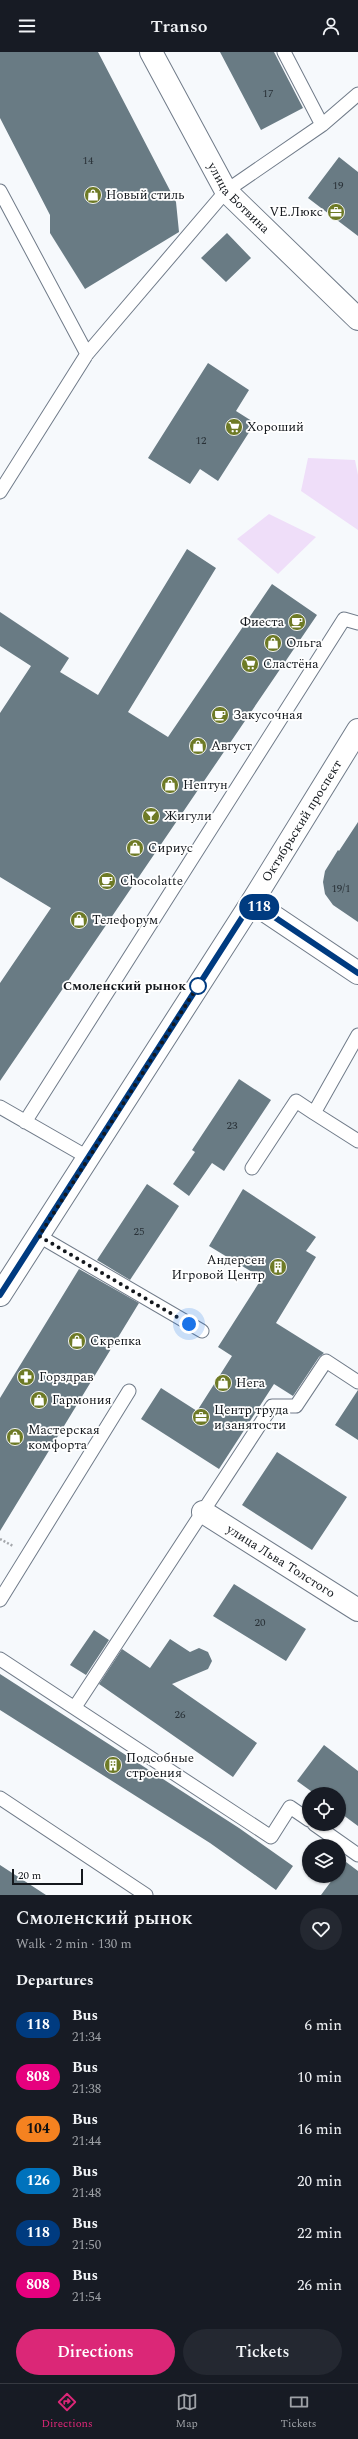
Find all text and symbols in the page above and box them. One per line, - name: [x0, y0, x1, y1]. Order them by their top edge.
- text: Transo: [150, 13, 208, 40]
- icon: menu: [16, 15, 38, 37]
- icon: person: [320, 15, 342, 37]
- house number: 17: [263, 85, 274, 102]
- house number: 14: [83, 152, 94, 169]
- street label: улица Ботвина: [202, 158, 275, 239]
- house number: 19: [333, 177, 344, 194]
- shop icon: Новый стиль: [83, 185, 103, 205]
- place label: Новый стиль: [106, 185, 185, 205]
- place label: VE.Люкс: [269, 202, 323, 222]
- office icon: VE.Люкс: [326, 202, 346, 222]
- supermarket icon: Хороший: [224, 417, 244, 437]
- place label: Хороший: [247, 417, 304, 437]
- house number: 12: [196, 432, 207, 449]
- place label: Фиеста: [240, 612, 285, 632]
- cafe icon: Фиеста: [287, 612, 307, 632]
- shop icon: Ольга: [263, 633, 283, 653]
- place label: Ольга: [286, 633, 323, 653]
- supermarket icon: Сластёна: [240, 654, 260, 674]
- place label: Сластёна: [263, 654, 319, 674]
- cafe icon: Закусочная: [210, 705, 230, 725]
- place label: Закусочная: [233, 705, 303, 725]
- shop icon: Август: [188, 736, 208, 756]
- place label: Август: [211, 736, 252, 756]
- street label: Октябрьский проспект: [257, 756, 347, 886]
- shop icon: Нептун: [160, 775, 180, 795]
- place label: Нептун: [183, 775, 228, 795]
- bar icon: Жигули: [141, 806, 161, 826]
- place label: Жигули: [164, 806, 212, 826]
- shop icon: Сириус: [125, 838, 145, 858]
- place label: Сириус: [148, 838, 193, 858]
- cafe icon: Chocolatte: [97, 871, 117, 891]
- place label: Chocolatte: [120, 871, 183, 891]
- house number: 19/1: [331, 880, 351, 897]
- line badge: 118: [236, 894, 282, 920]
- text: 118: [247, 896, 271, 917]
- shop icon: Телефорум: [69, 910, 89, 930]
- place label: Телефорум: [92, 910, 158, 930]
- place label: Смоленский рынок: [63, 976, 186, 996]
- marker: Смоленский рынок: [189, 977, 207, 995]
- house number: 23: [227, 1117, 238, 1134]
- house number: 25: [134, 1223, 145, 1240]
- place label: Андерсен Игровой Центр: [171, 1250, 265, 1285]
- building icon: Андерсен Игровой Центр: [268, 1257, 288, 1277]
- your location: [179, 1314, 199, 1334]
- shop icon: Скрепка: [67, 1331, 87, 1351]
- place label: Скрепка: [90, 1331, 142, 1351]
- pharmacy icon: Горздрав: [16, 1367, 36, 1387]
- place label: Горздрав: [39, 1367, 94, 1387]
- shop icon: Нега: [213, 1373, 233, 1393]
- place label: Нега: [236, 1373, 266, 1393]
- shop icon: Гармония: [29, 1390, 49, 1410]
- place label: Гармония: [52, 1390, 112, 1410]
- place label: Центр труда и занятости: [214, 1400, 289, 1435]
- office icon: Центр труда и занятости: [191, 1407, 211, 1427]
- place label: Мастерская комфорта: [28, 1420, 100, 1455]
- shop icon: Мастерская комфорта: [5, 1427, 25, 1447]
- street label: улица Льва Толстого: [222, 1519, 339, 1603]
- house number: 20: [255, 1614, 266, 1631]
- house number: 26: [175, 1706, 186, 1723]
- place label: Подсобные строения: [126, 1748, 194, 1783]
- building icon: Подсобные строения: [103, 1755, 123, 1775]
- map controls: [302, 1787, 346, 1883]
- button: locate: [302, 1787, 346, 1831]
- button: layers: [302, 1839, 346, 1883]
- scale bar: [12, 1867, 83, 1886]
- text: 20 m: [18, 1867, 41, 1884]
- text: Смоленский рынок: [16, 1904, 193, 1933]
- button: heart: [300, 1908, 342, 1950]
- text: Walk · 2 min · 130 m: [16, 1934, 132, 1954]
- text: Departures: [16, 1969, 94, 1992]
- text: Bus: [72, 2004, 98, 2027]
- text: 118: [26, 2014, 50, 2035]
- text: 6 min: [304, 2014, 342, 2037]
- text: 21:34: [72, 2027, 101, 2047]
- text: Bus: [72, 2056, 98, 2079]
- text: 808: [26, 2066, 50, 2087]
- text: 10 min: [297, 2066, 342, 2089]
- text: 21:38: [72, 2079, 101, 2099]
- text: Bus: [72, 2108, 98, 2131]
- text: 104: [26, 2118, 50, 2139]
- text: 16 min: [297, 2118, 342, 2141]
- text: 21:44: [72, 2131, 101, 2151]
- text: Bus: [72, 2160, 98, 2183]
- text: 126: [26, 2170, 50, 2191]
- text: 20 min: [297, 2170, 342, 2193]
- text: 21:48: [72, 2183, 101, 2203]
- text: Bus: [72, 2212, 98, 2235]
- text: 118: [26, 2222, 50, 2243]
- text: 22 min: [297, 2222, 342, 2245]
- text: 21:50: [72, 2235, 101, 2255]
- text: Bus: [72, 2264, 98, 2287]
- text: 808: [26, 2274, 50, 2295]
- text: 26 min: [297, 2274, 342, 2297]
- text: 21:54: [72, 2287, 101, 2307]
- button: Directions: [16, 2329, 175, 2375]
- button: Tickets: [183, 2329, 342, 2375]
- tab: Directions: [41, 2391, 93, 2432]
- tab: Map: [176, 2391, 198, 2432]
- tab: Tickets: [281, 2391, 317, 2432]

